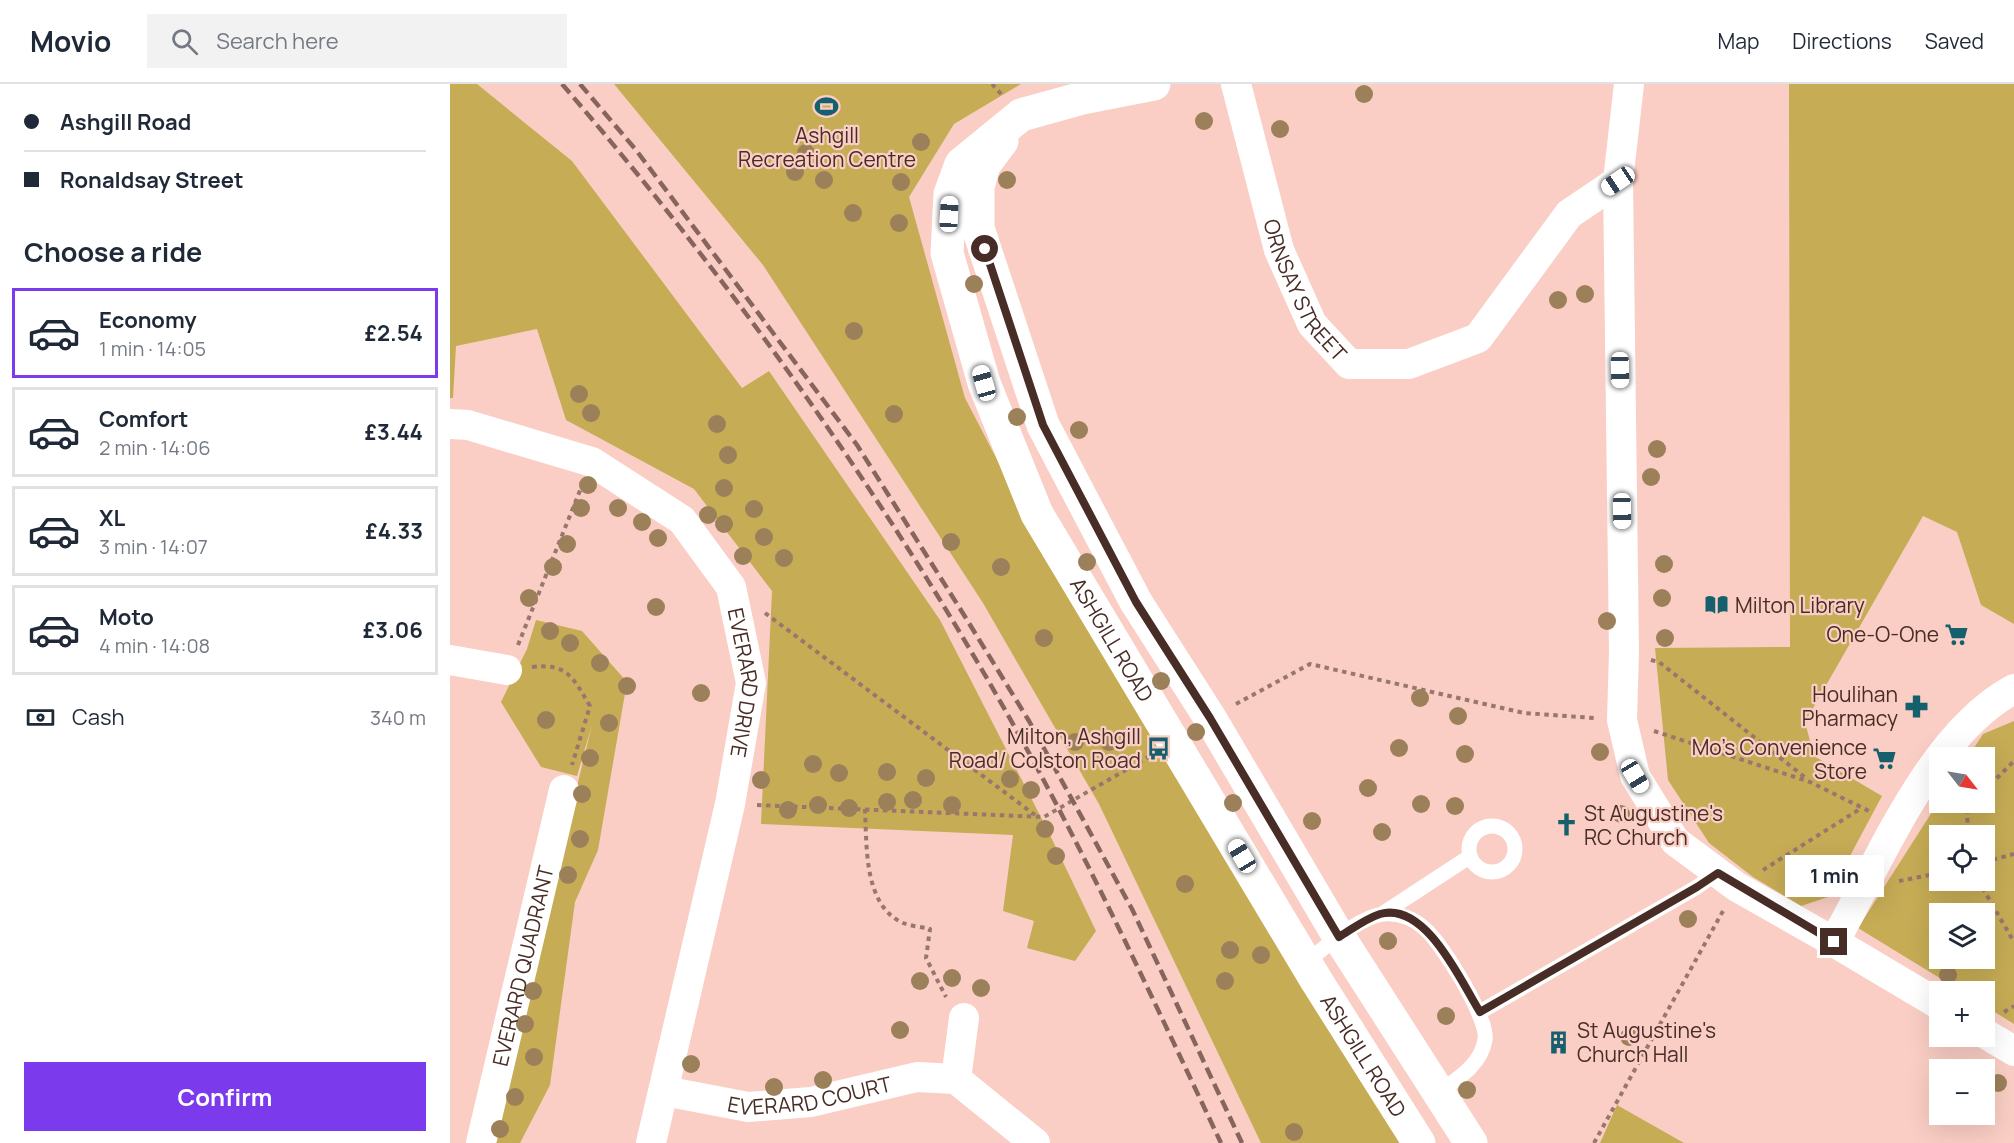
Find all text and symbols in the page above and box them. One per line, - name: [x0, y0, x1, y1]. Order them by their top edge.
- search box: [147, 14, 567, 68]
- text: Movio: [30, 22, 111, 60]
- icon: search: [168, 25, 201, 58]
- text: Search here: [216, 26, 339, 56]
- text: Map: [1718, 27, 1759, 55]
- text: Directions: [1792, 27, 1892, 55]
- text: Saved: [1925, 27, 1984, 55]
- sports icon: Ashgill Recreation Centre: [814, 94, 840, 120]
- text: Ashgill Road: [60, 107, 191, 137]
- place label: Ashgill Recreation Centre: [738, 121, 916, 173]
- car: [1598, 163, 1638, 199]
- text: Ronaldsay Street: [60, 165, 244, 195]
- car: [939, 196, 959, 232]
- street label: ORNSAY STREET: [1258, 216, 1354, 367]
- text: Choose a ride: [24, 233, 202, 270]
- route start: [971, 235, 998, 262]
- text: Economy: [99, 305, 197, 335]
- icon: car: [27, 306, 81, 360]
- text: £2.54: [364, 318, 423, 348]
- text: 1 min · 14:05: [99, 335, 206, 362]
- car: [1611, 352, 1629, 388]
- car: [970, 363, 998, 403]
- text: Comfort: [99, 404, 188, 434]
- icon: car: [27, 405, 81, 459]
- text: £3.44: [364, 417, 423, 447]
- text: 2 min · 14:06: [99, 434, 211, 461]
- car: [1613, 493, 1631, 529]
- text: XL: [99, 503, 125, 533]
- icon: car: [27, 504, 81, 558]
- text: £4.33: [365, 516, 423, 546]
- text: 3 min · 14:07: [99, 533, 208, 560]
- street label: ASHGILL ROAD: [1064, 572, 1160, 707]
- place label: Milton Library: [1735, 591, 1865, 619]
- library icon: Milton Library: [1704, 592, 1730, 618]
- text: Moto: [99, 602, 154, 632]
- icon: car: [27, 603, 81, 657]
- street label: EVERARD DRIVE: [722, 605, 765, 760]
- text: £3.06: [363, 615, 423, 645]
- place label: One-O-One: [1826, 620, 1939, 648]
- supermarket icon: One-O-One: [1944, 621, 1970, 647]
- text: 4 min · 14:08: [99, 632, 210, 659]
- place label: Houlihan Pharmacy: [1802, 680, 1898, 732]
- pharmacy icon: Houlihan Pharmacy: [1903, 693, 1929, 719]
- icon: cash: [24, 701, 57, 734]
- text: Cash: [72, 702, 125, 732]
- text: 340 m: [370, 704, 426, 731]
- place label: Milton, Ashgill Road/ Colston Road: [949, 722, 1141, 774]
- place label: Mo's Convenience Store: [1692, 733, 1867, 785]
- bus stop icon: Milton, Ashgill Road/ Colston Road: [1146, 735, 1172, 761]
- supermarket icon: Mo's Convenience Store: [1872, 746, 1898, 772]
- north arrow: [1929, 747, 1995, 813]
- map controls: [1929, 747, 1995, 1125]
- car: [1618, 756, 1652, 796]
- place label: St Augustine's RC Church: [1584, 799, 1723, 851]
- church icon: St Augustine's RC Church: [1553, 812, 1579, 838]
- button: locate: [1929, 825, 1995, 891]
- car: [1225, 836, 1259, 876]
- callout: 1 min: [1784, 855, 1884, 897]
- street label: EVERARD QUADRANT: [486, 862, 560, 1069]
- text: 1 min: [1810, 862, 1859, 889]
- button: layers: [1929, 903, 1995, 969]
- route end: [1820, 928, 1847, 955]
- button: +: [1929, 981, 1995, 1047]
- street label: ASHGILL ROAD: [1314, 989, 1413, 1122]
- place label: St Augustine's Church Hall: [1577, 1016, 1716, 1068]
- building icon: St Augustine's Church Hall: [1546, 1029, 1572, 1055]
- button: −: [1929, 1059, 1995, 1125]
- button: Confirm: [24, 1062, 426, 1131]
- street label: EVERARD COURT: [725, 1069, 895, 1122]

